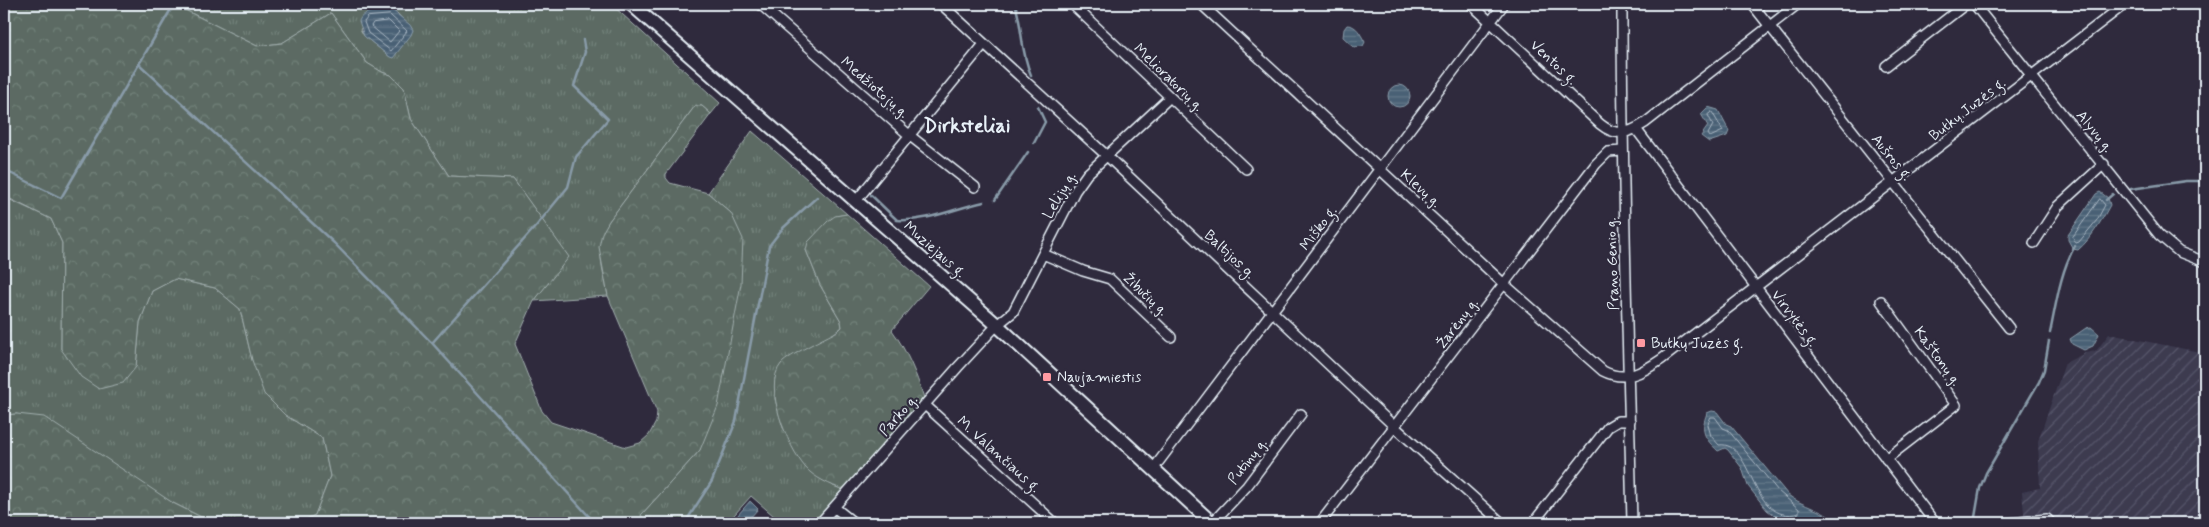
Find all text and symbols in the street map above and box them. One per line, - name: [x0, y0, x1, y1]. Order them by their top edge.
- street label: Ventos g.: [1525, 36, 1581, 90]
- street label: Melioratorių g.: [1129, 39, 1208, 116]
- street label: Medžiotojų g.: [836, 53, 913, 123]
- street label: Butkų Juzės g.: [1925, 74, 2011, 147]
- street label: Alyvų g.: [2071, 106, 2117, 157]
- district label: Dirksteliai: [924, 113, 1010, 140]
- street label: Aušros g.: [1866, 130, 1916, 186]
- street label: Klevų g.: [1396, 165, 1445, 212]
- street label: Lelijų g.: [1038, 168, 1081, 223]
- street label: Miško g.: [1295, 202, 1343, 256]
- street label: Muziejaus g.: [898, 217, 970, 283]
- street label: Prano Genio g.: [1601, 217, 1625, 311]
- street label: Baltijos g.: [1199, 226, 1259, 284]
- street label: Žibučių g.: [1118, 269, 1172, 321]
- street label: Virvytės g.: [1765, 286, 1822, 352]
- street label: Žarėnų g.: [1432, 294, 1483, 353]
- street label: Kaštonų g.: [1909, 323, 1966, 390]
- place label: Butkų Juzės g.: [1651, 334, 1743, 355]
- marker: Butkų Juzės g.: [1635, 337, 1647, 349]
- place label: Naujamiestis: [1057, 368, 1142, 388]
- marker: Naujamiestis: [1041, 371, 1053, 383]
- street label: Parko g.: [875, 391, 923, 441]
- street label: M. Valančiaus g.: [952, 412, 1044, 498]
- street label: Putinų g.: [1223, 434, 1272, 489]

